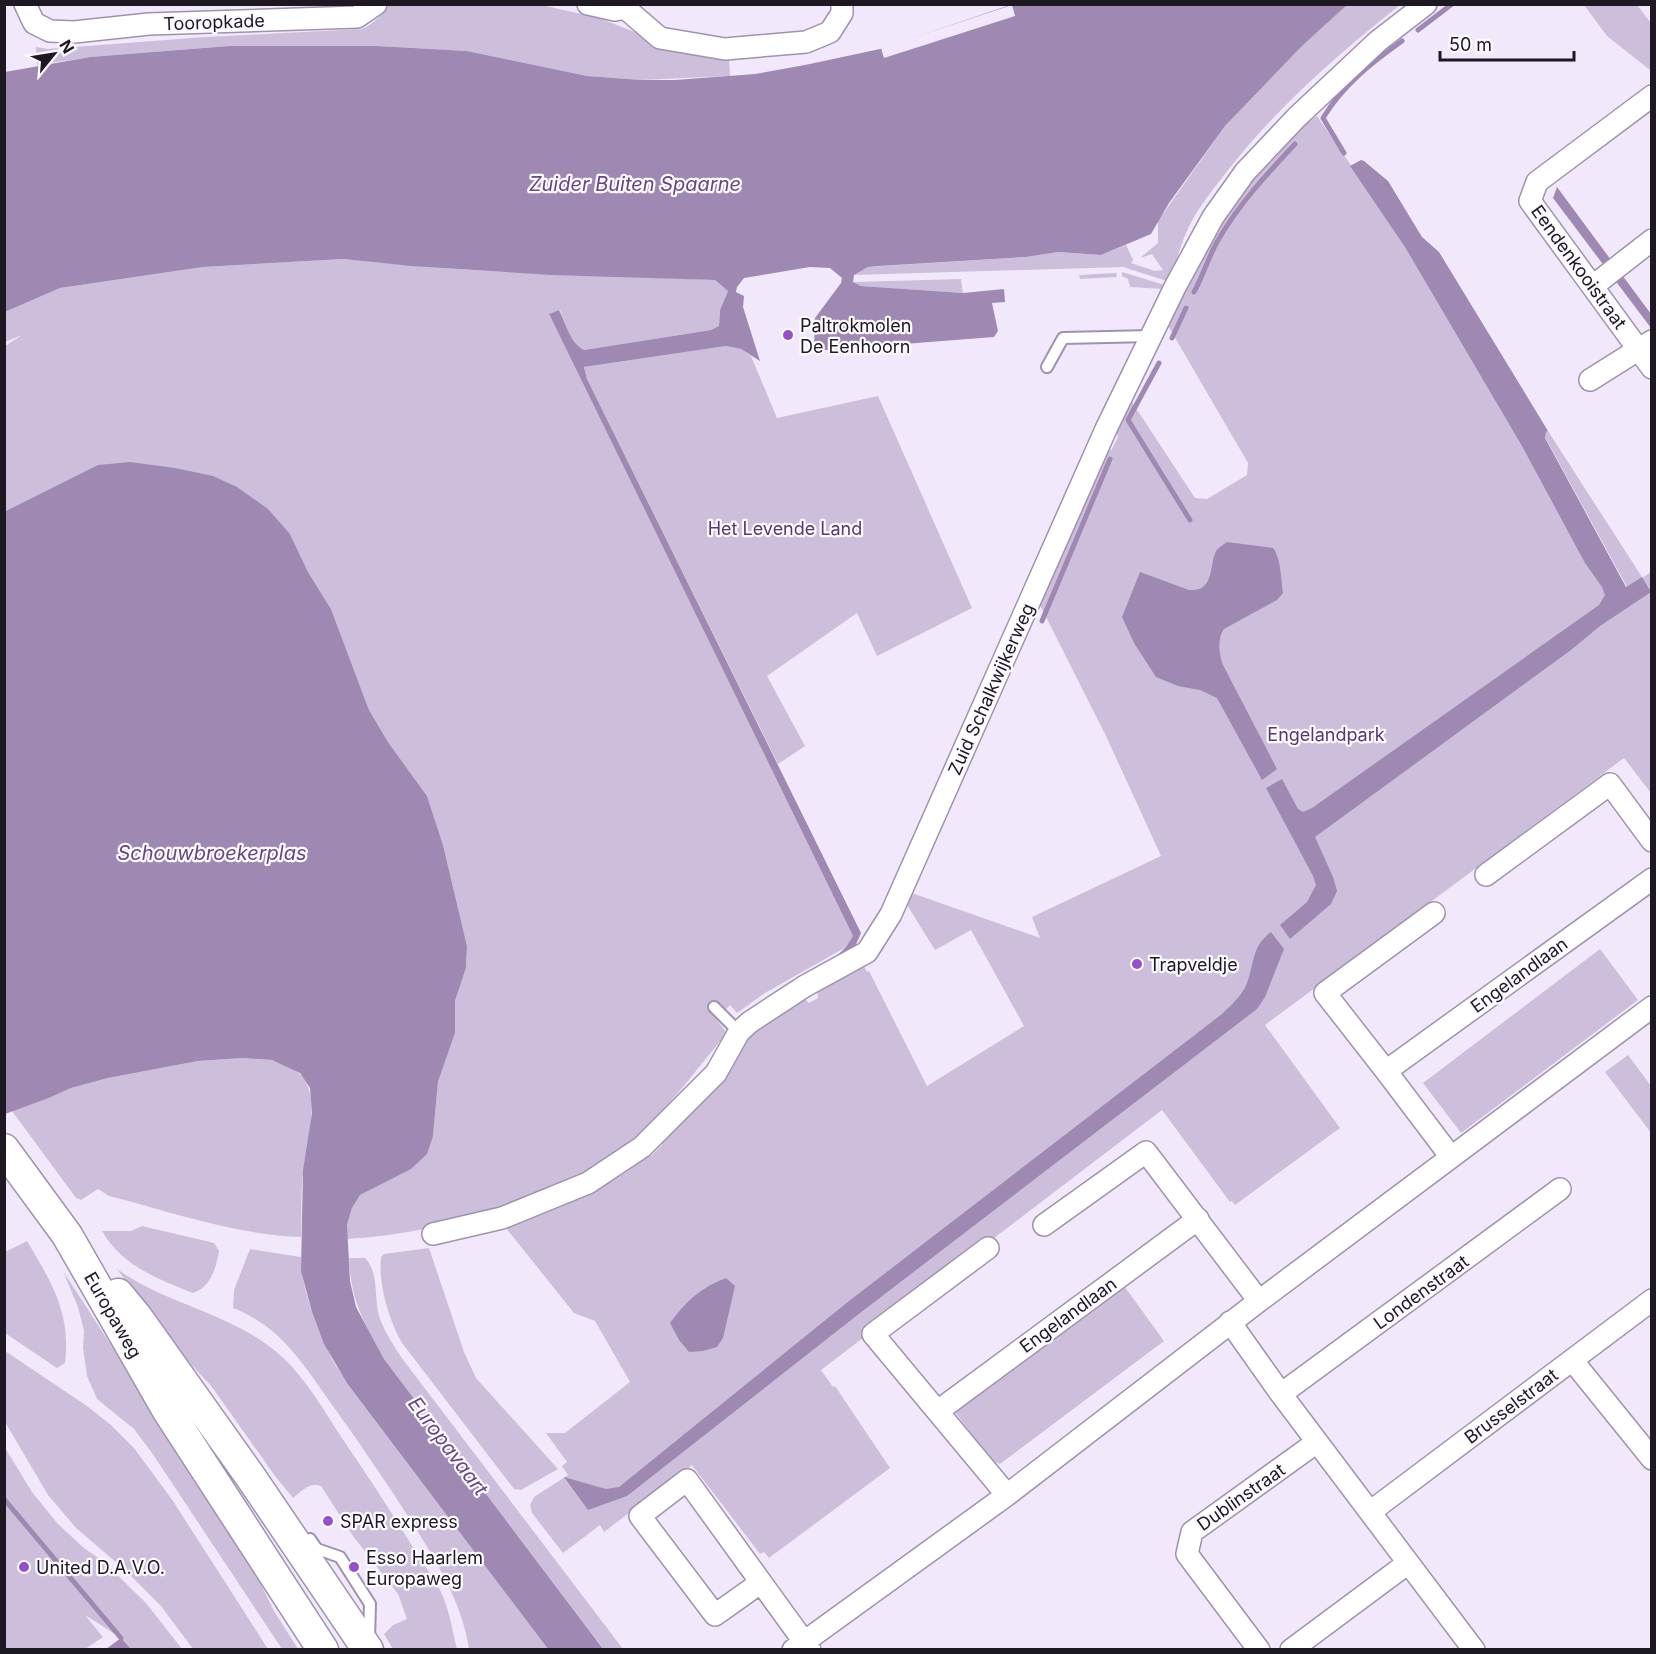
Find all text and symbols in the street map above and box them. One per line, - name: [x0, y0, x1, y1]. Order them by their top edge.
- street label: Tooropkade: [163, 10, 265, 34]
- north arrow: [24, 24, 84, 84]
- scale bar: [1440, 24, 1574, 62]
- text: 50 m: [1449, 34, 1492, 55]
- text: N: [55, 36, 79, 57]
- water label: Zuider Buiten Spaarne: [529, 172, 741, 196]
- street label: Eendenkooistraat: [1527, 201, 1631, 333]
- place label: Paltrokmolen De Eenhoorn: [800, 315, 911, 357]
- marker: Paltrokmolen De Eenhoorn: [781, 328, 795, 342]
- park label: Het Levende Land: [708, 518, 862, 539]
- street label: Zuid Schalkwijkerweg: [944, 600, 1038, 778]
- park label: Engelandpark: [1267, 724, 1385, 745]
- water label: Schouwbroekerplas: [117, 841, 307, 865]
- street label: Engelandlaan: [1467, 933, 1571, 1017]
- place label: Trapveldje: [1149, 954, 1238, 975]
- marker: Trapveldje: [1130, 957, 1144, 971]
- street label: Londenstraat: [1370, 1251, 1473, 1333]
- street label: Europaweg: [80, 1268, 146, 1362]
- street label: Engelandlaan: [1016, 1273, 1120, 1357]
- street label: Brusselstraat: [1460, 1364, 1562, 1448]
- water label: Europavaart: [403, 1392, 493, 1500]
- street label: Dublinstraat: [1193, 1459, 1289, 1535]
- place label: SPAR express: [340, 1511, 458, 1532]
- marker: SPAR express: [321, 1514, 335, 1528]
- place label: Esso Haarlem Europaweg: [366, 1547, 483, 1589]
- place label: United D.A.V.O.: [36, 1557, 165, 1578]
- marker: United D.A.V.O.: [17, 1560, 31, 1574]
- marker: Esso Haarlem Europaweg: [347, 1560, 361, 1574]

